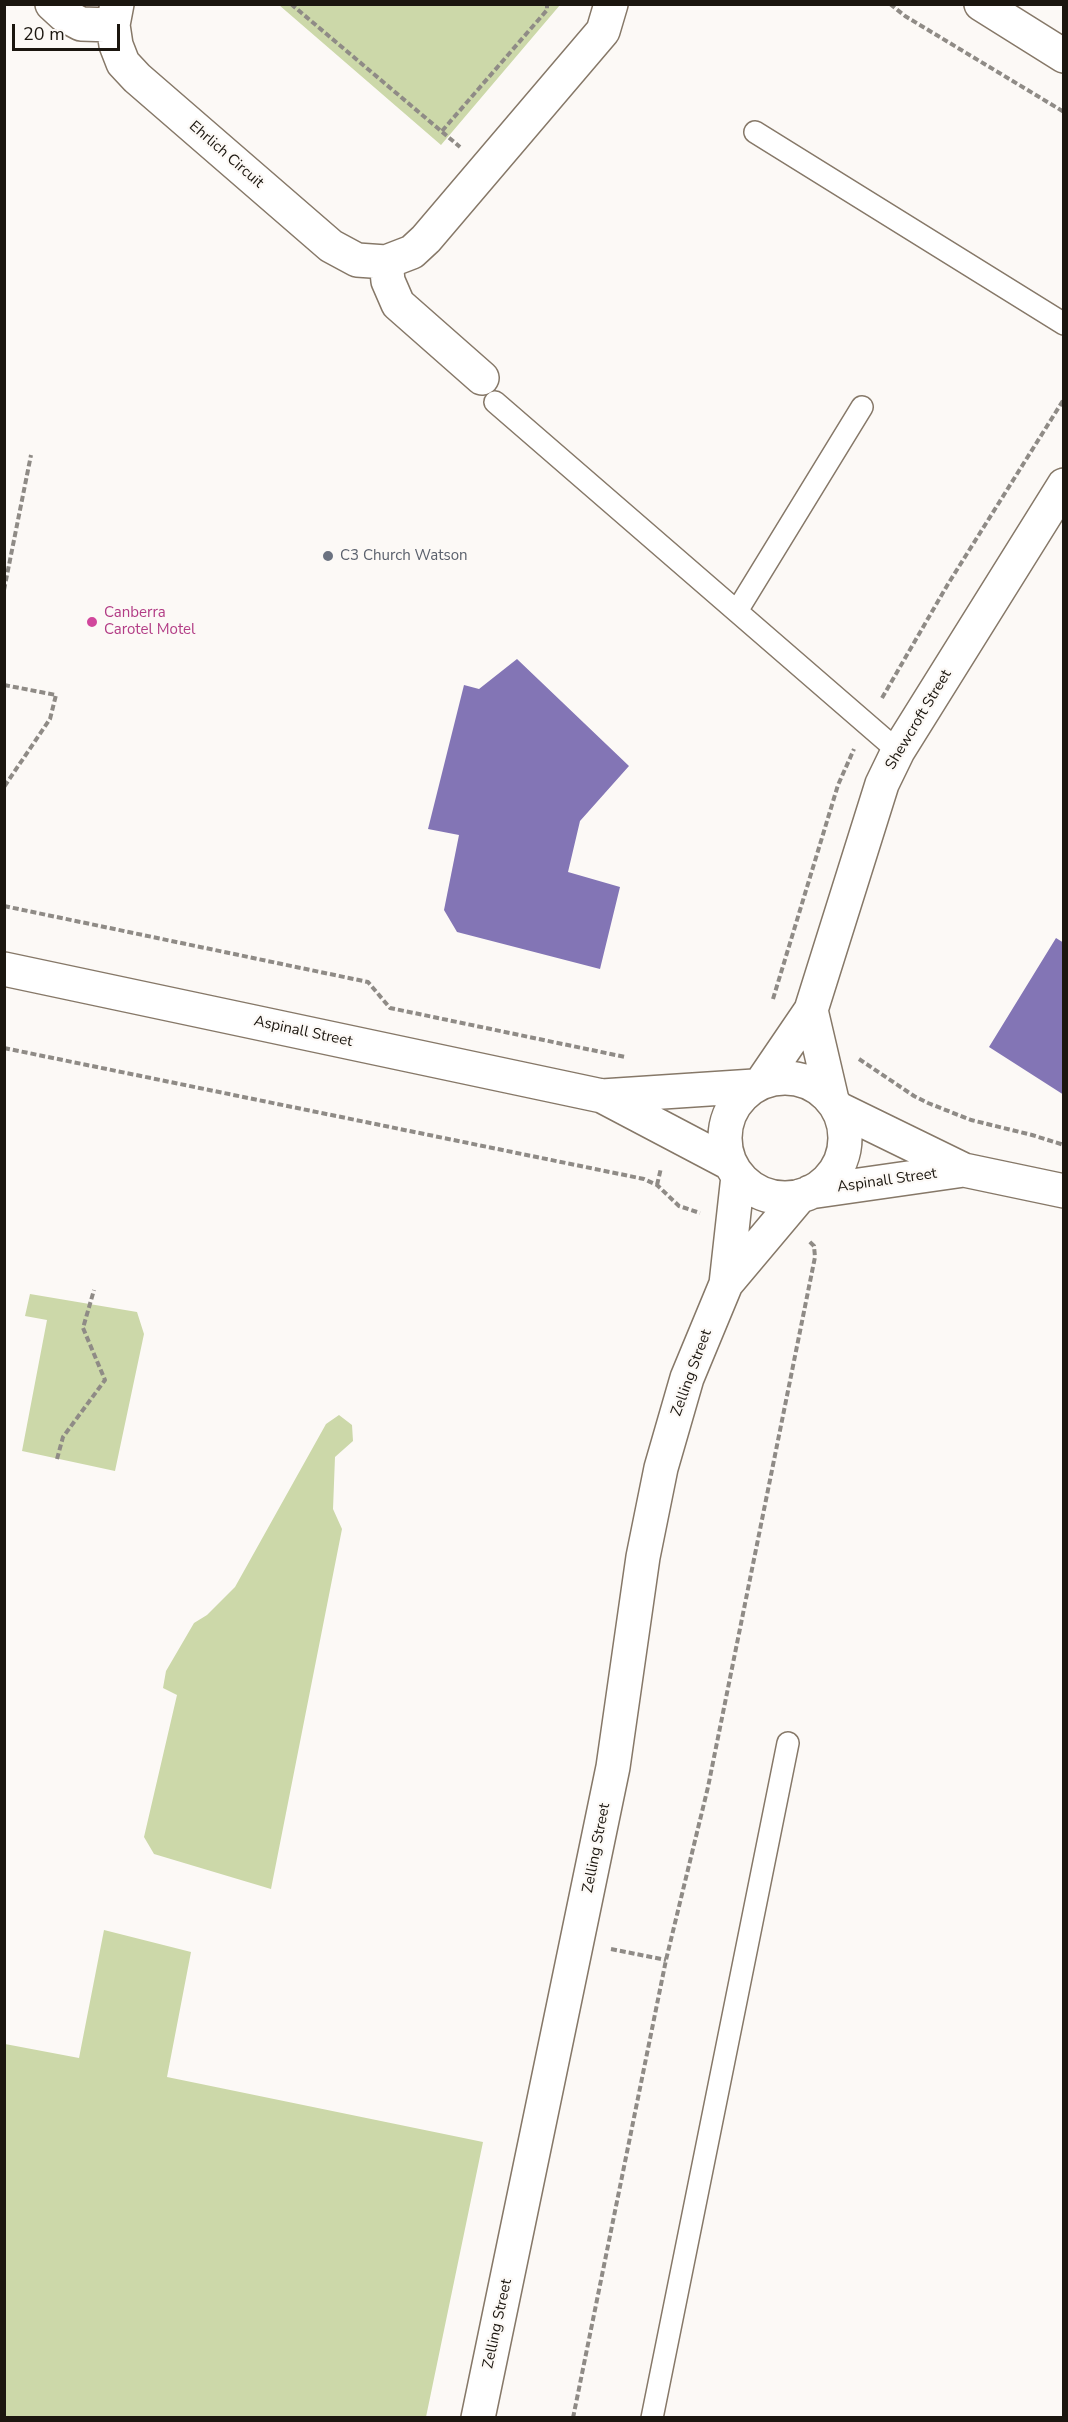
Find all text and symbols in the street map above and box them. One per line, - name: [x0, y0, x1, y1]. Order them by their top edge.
- scale bar: [15, 12, 123, 50]
- text: 20 m: [23, 22, 65, 46]
- street label: Ehrlich Circuit: [185, 118, 267, 192]
- place label: C3 Church Watson: [340, 547, 468, 565]
- marker: C3 Church Watson: [321, 549, 335, 563]
- place label: Canberra Carotel Motel: [104, 604, 195, 639]
- marker: Canberra Carotel Motel: [85, 615, 99, 629]
- street label: Shewcroft Street: [882, 667, 956, 773]
- street label: Aspinall Street: [252, 1013, 354, 1051]
- street label: Aspinall Street: [836, 1165, 938, 1197]
- street label: Zelling Street: [668, 1327, 716, 1419]
- street label: Zelling Street: [579, 1802, 615, 1894]
- street label: Zelling Street: [480, 2278, 516, 2370]

